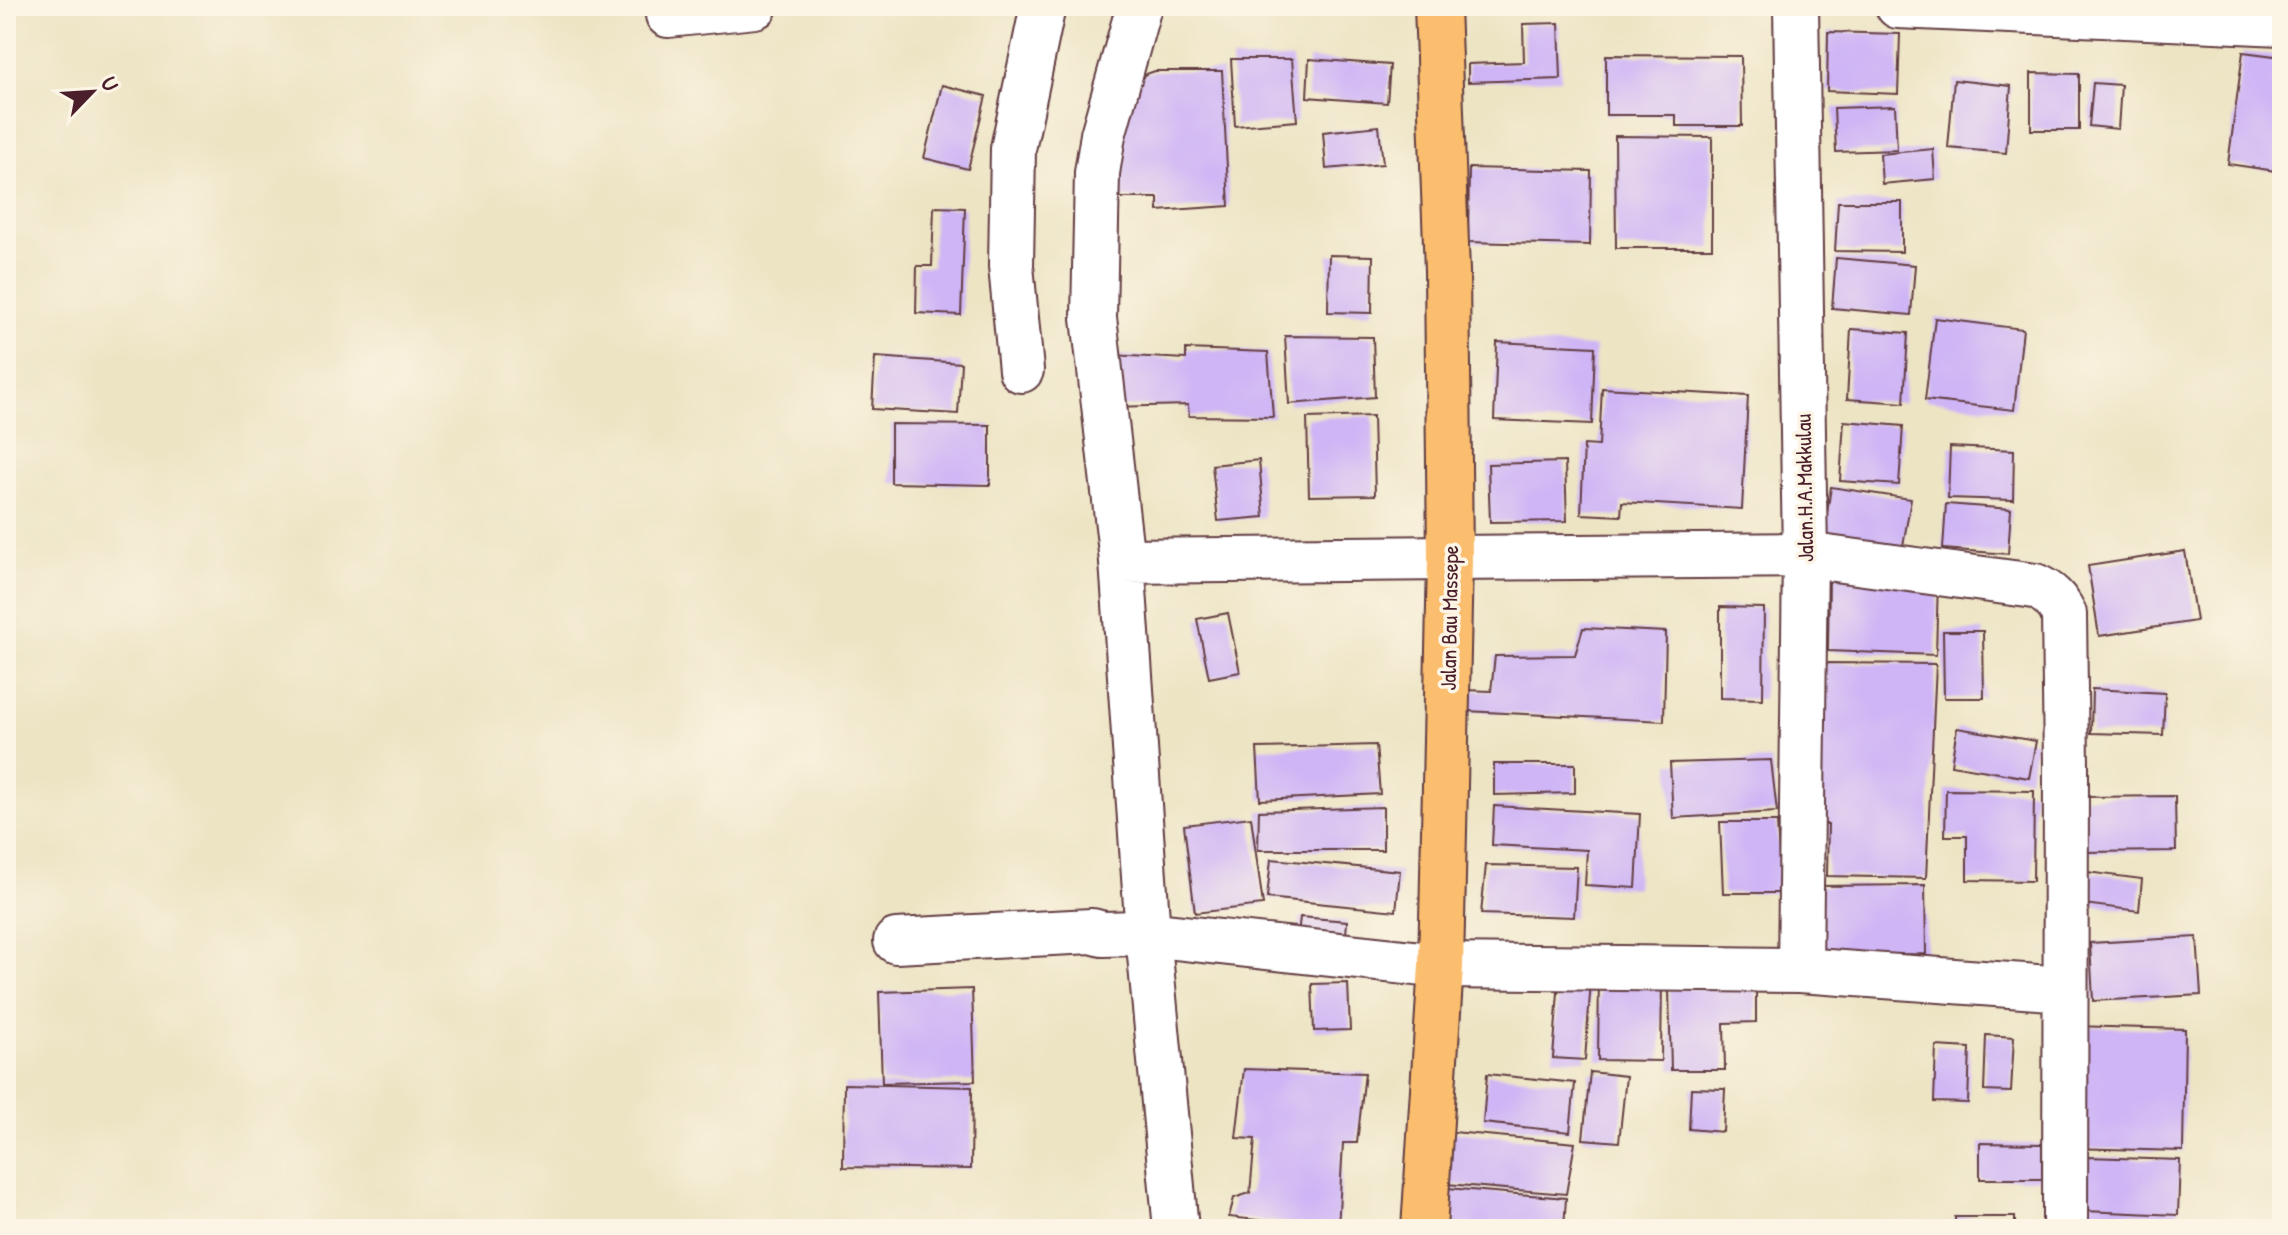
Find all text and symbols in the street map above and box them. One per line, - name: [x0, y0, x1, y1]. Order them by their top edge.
- north arrow: [52, 52, 132, 132]
- text: U: [94, 72, 126, 95]
- street label: Jalan.H.A.Makkulau: [1788, 413, 1820, 562]
- street label: Jalan Bau Massepe: [1433, 545, 1465, 691]

